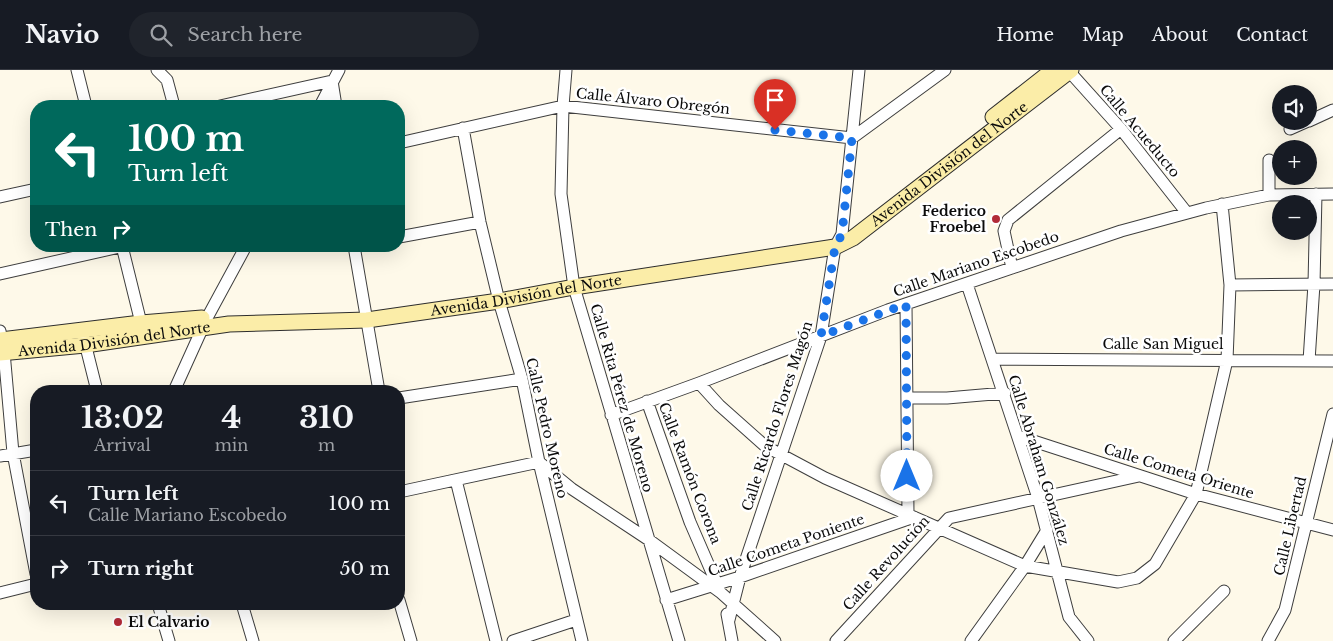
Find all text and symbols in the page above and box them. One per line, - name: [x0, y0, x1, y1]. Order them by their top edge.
- search box: [129, 12, 479, 57]
- text: Navio: [25, 20, 99, 49]
- icon: search: [147, 21, 175, 49]
- text: Search here: [187, 23, 302, 46]
- text: Home: [996, 24, 1054, 46]
- text: Map: [1082, 24, 1124, 46]
- text: About: [1152, 24, 1208, 46]
- text: Contact: [1236, 24, 1308, 46]
- pin: [754, 79, 796, 130]
- street label: Calle Acueducto: [1096, 81, 1184, 181]
- street label: Calle Álvaro Obregón: [575, 84, 731, 118]
- map controls: [1272, 85, 1317, 240]
- button: sound: [1272, 85, 1317, 130]
- icon: arrive: [761, 86, 789, 114]
- street label: Avenida División del Norte: [866, 98, 1031, 231]
- text: 100 m: [128, 117, 244, 160]
- icon: left: [45, 120, 110, 185]
- button: +: [1272, 140, 1317, 185]
- text: Turn left: [128, 160, 228, 187]
- button: −: [1272, 195, 1317, 240]
- place label: Federico Froebel: [922, 202, 986, 236]
- marker: Federico Froebel: [990, 213, 1002, 225]
- icon: right: [107, 215, 135, 243]
- text: Then: [45, 218, 97, 241]
- street label: Calle Mariano Escobedo: [891, 227, 1061, 301]
- street label: Avenida División del Norte: [428, 271, 623, 320]
- street label: Calle Rita Pérez de Moreno: [586, 302, 658, 494]
- street label: Avenida División del Norte: [16, 318, 211, 360]
- street label: Calle Ricardo Flores Magón: [738, 318, 816, 513]
- street label: Calle San Miguel: [1103, 335, 1224, 353]
- street label: Calle Pedro Moreno: [522, 356, 572, 500]
- street label: Calle Abraham González: [1004, 373, 1074, 548]
- text: 13:02: [81, 399, 164, 436]
- text: 4: [222, 399, 241, 436]
- text: 310: [299, 399, 354, 436]
- street label: Calle Ramón Corona: [655, 400, 725, 547]
- text: Arrival: [94, 435, 151, 455]
- text: min: [215, 435, 248, 455]
- text: m: [318, 435, 335, 455]
- street label: Calle Cometa Oriente: [1102, 440, 1256, 502]
- position arrow: [880, 449, 932, 501]
- street label: Calle Libertad: [1270, 474, 1310, 577]
- text: Turn left: [88, 482, 179, 505]
- icon: left: [45, 489, 73, 517]
- text: 100 m: [329, 492, 390, 515]
- text: Calle Mariano Escobedo: [88, 505, 287, 525]
- street label: Calle Cometa Poniente: [705, 510, 867, 580]
- street label: Calle Revolución: [839, 512, 934, 614]
- icon: right: [45, 554, 73, 582]
- text: Turn right: [88, 557, 194, 580]
- text: 50 m: [340, 557, 390, 580]
- place label: El Calvario: [128, 613, 210, 631]
- marker: El Calvario: [112, 616, 124, 628]

